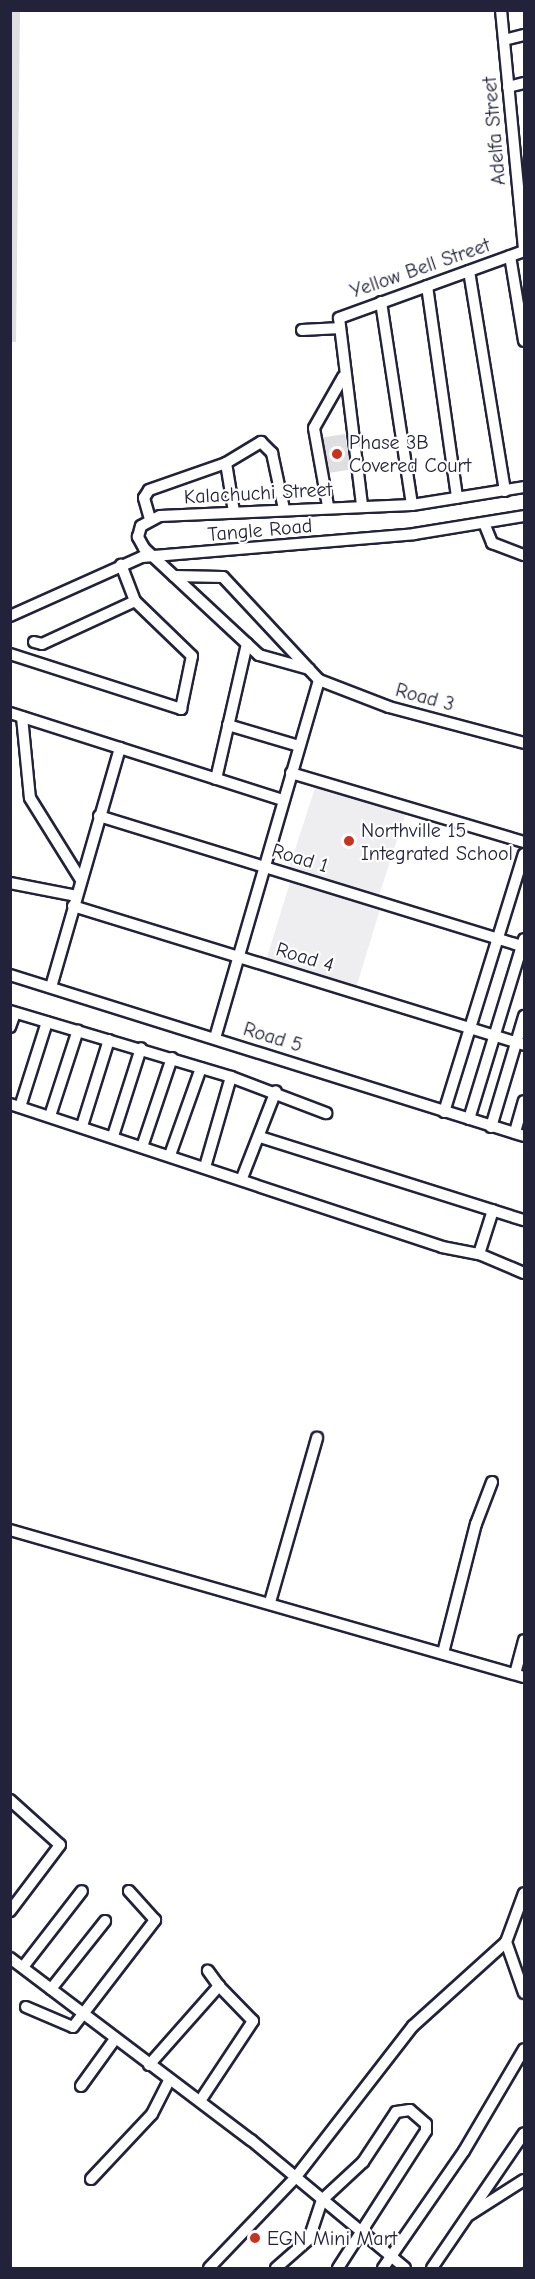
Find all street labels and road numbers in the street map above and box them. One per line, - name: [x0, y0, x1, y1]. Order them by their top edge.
- street label: Adelfa Street: [477, 76, 511, 186]
- street label: Yellow Bell Street: [347, 233, 493, 303]
- street label: Kalachuchi Street: [183, 477, 333, 509]
- street label: Tangle Road: [207, 513, 313, 547]
- street label: Road 3: [393, 678, 457, 716]
- street label: Road 1: [269, 838, 331, 878]
- street label: Road 4: [273, 937, 337, 977]
- street label: Road 5: [240, 1017, 306, 1057]

